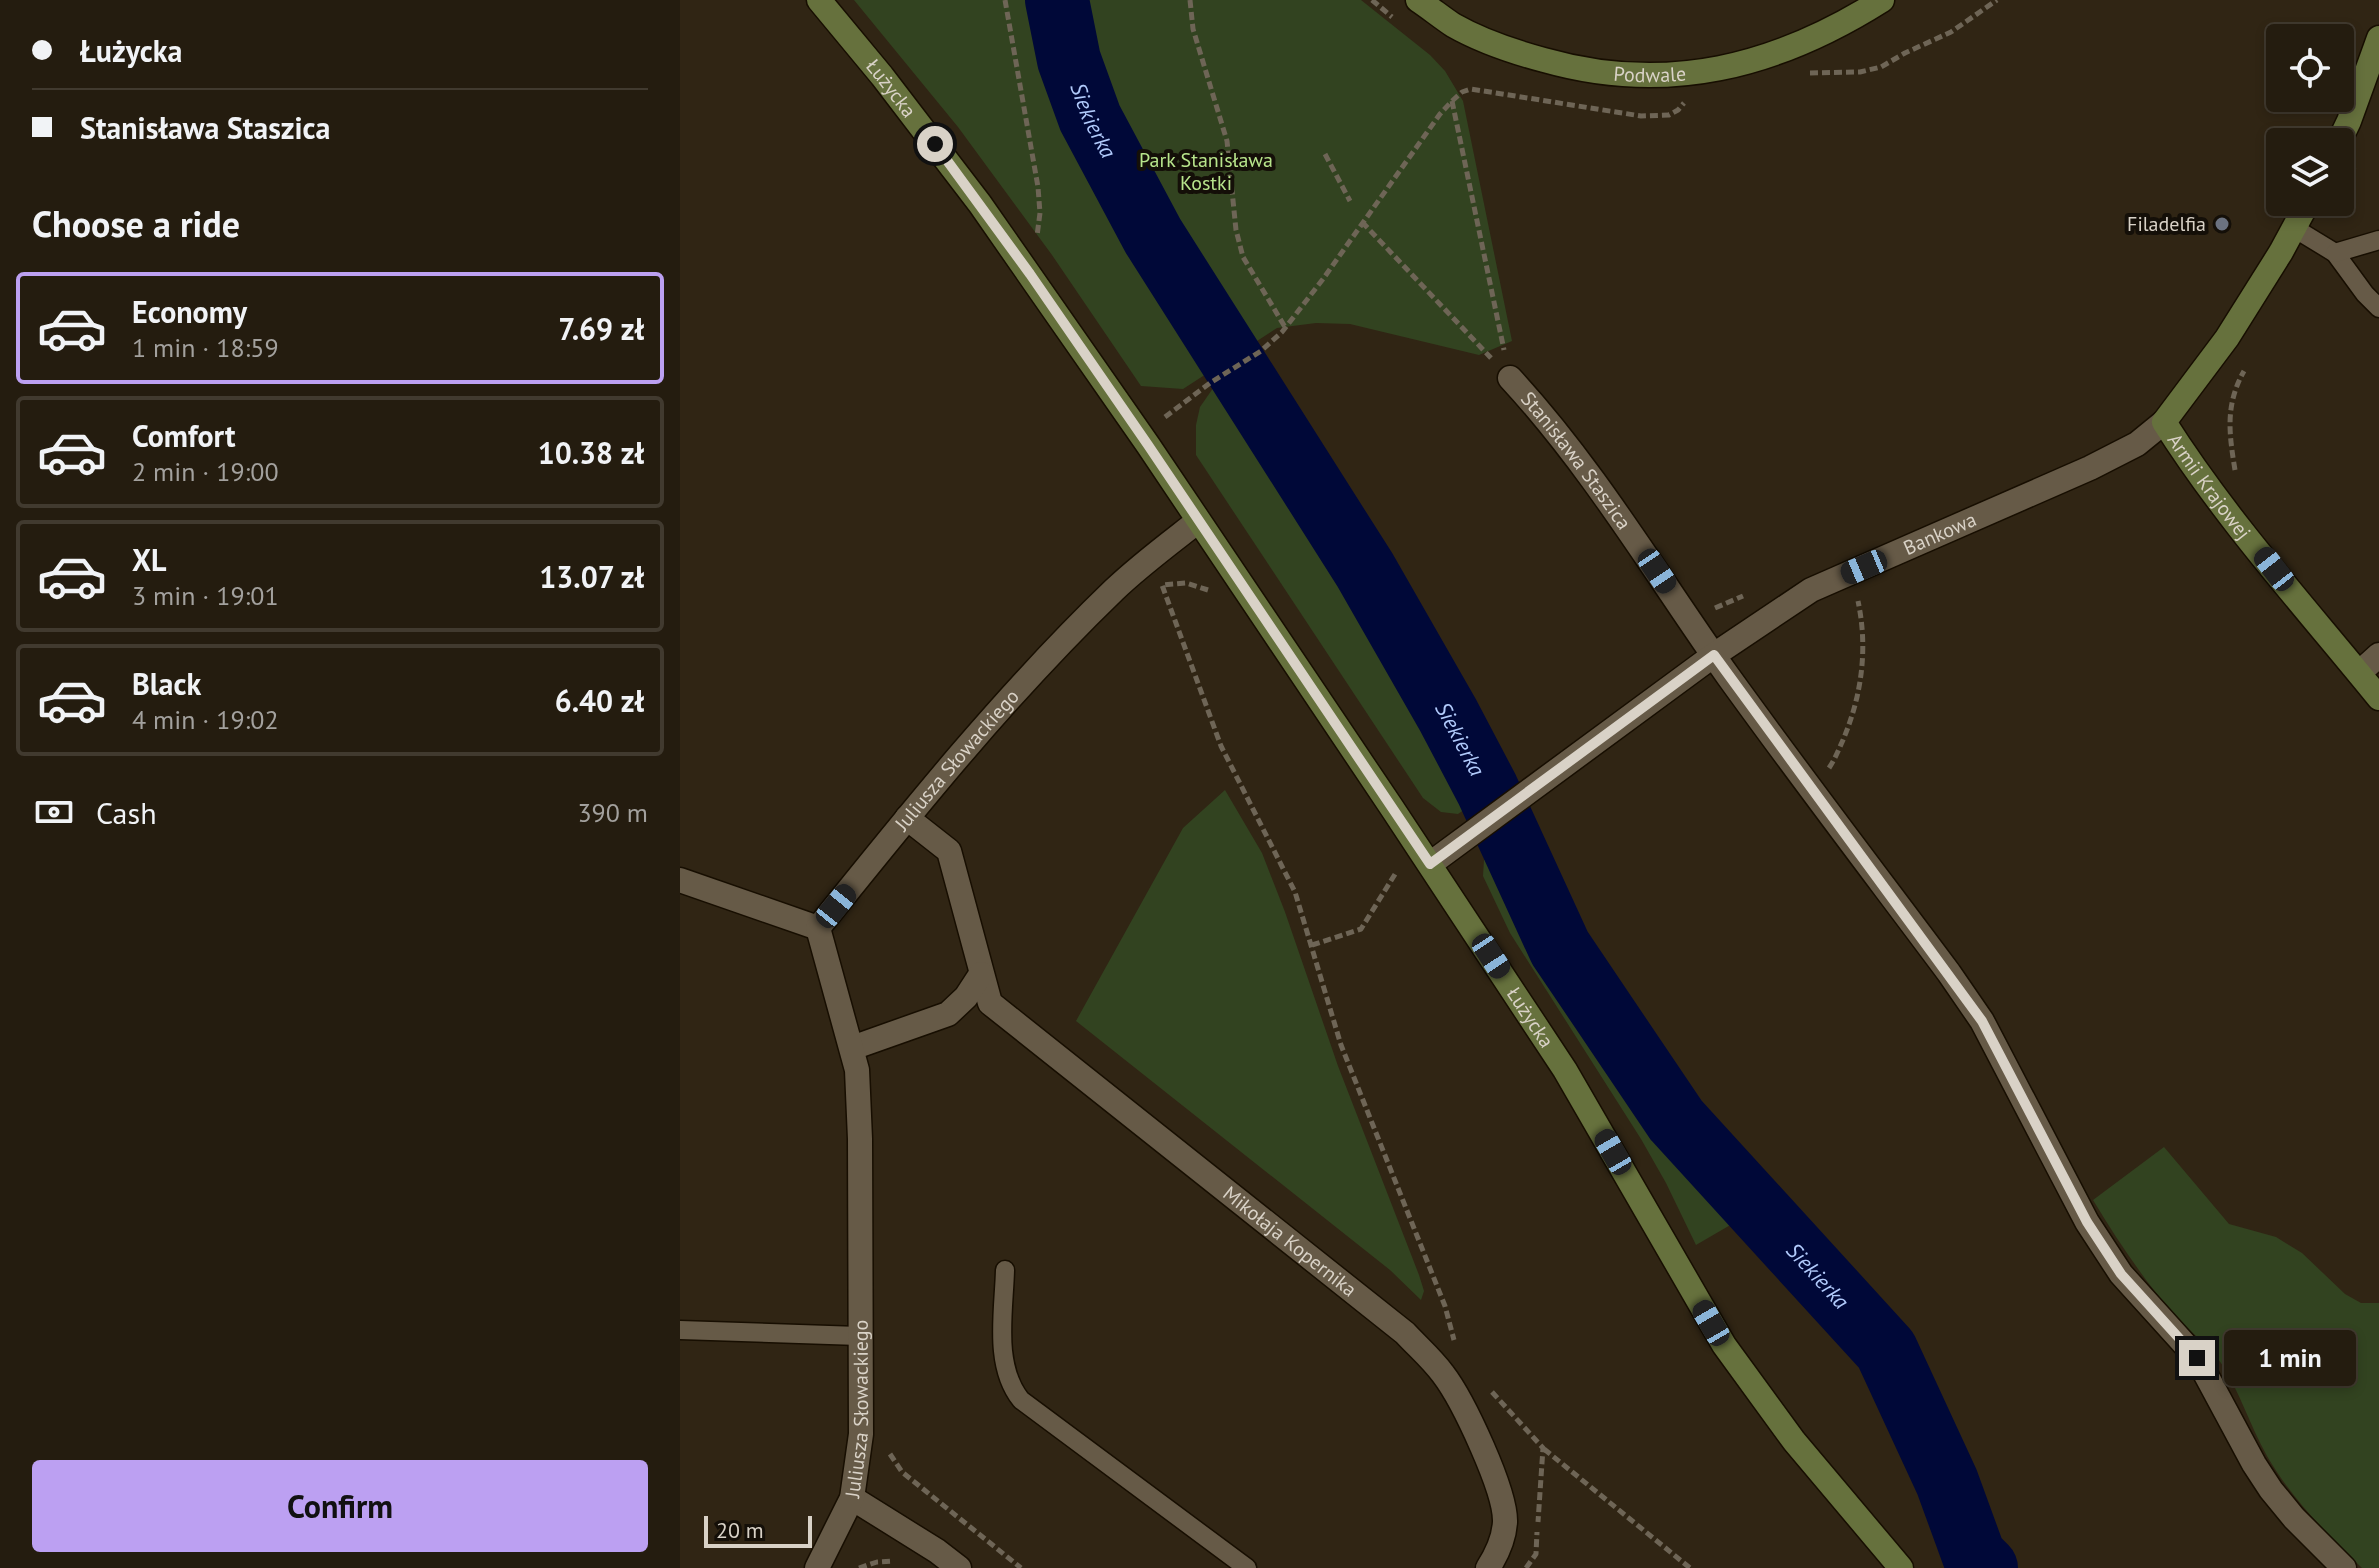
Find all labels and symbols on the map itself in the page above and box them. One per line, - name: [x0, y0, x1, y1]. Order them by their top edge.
- street label: Łużycka: [860, 54, 922, 123]
- street label: Podwale: [1613, 60, 1687, 88]
- water label: Siekierka: [1064, 79, 1123, 163]
- route start: [917, 126, 953, 162]
- park label: Park Stanisława Kostki: [1139, 147, 1273, 196]
- place label: Filadelfia: [2127, 211, 2206, 237]
- marker: Filadelfia: [2213, 215, 2231, 233]
- street label: Stanisława Staszica: [1515, 386, 1637, 535]
- street label: Armii Krajowej: [2162, 428, 2256, 545]
- street label: Bankowa: [1899, 506, 1980, 561]
- car: [2250, 543, 2298, 595]
- car: [1634, 544, 1680, 598]
- car: [1837, 547, 1891, 587]
- street label: Juliusza Słowackiego: [888, 684, 1025, 837]
- water label: Siekierka: [1429, 696, 1492, 781]
- car: [812, 880, 860, 932]
- car: [1468, 929, 1514, 983]
- street label: Łużycka: [1501, 982, 1560, 1053]
- car: [1591, 1125, 1635, 1179]
- street label: Mikołaja Kopernika: [1218, 1180, 1362, 1302]
- water label: Siekierka: [1781, 1237, 1856, 1315]
- car: [1689, 1296, 1733, 1350]
- street label: Juliusza Słowackiego: [839, 1320, 874, 1500]
- callout: 1 min: [2225, 1330, 2357, 1386]
- route end: [2179, 1340, 2215, 1376]
- scale bar: [704, 1512, 812, 1548]

